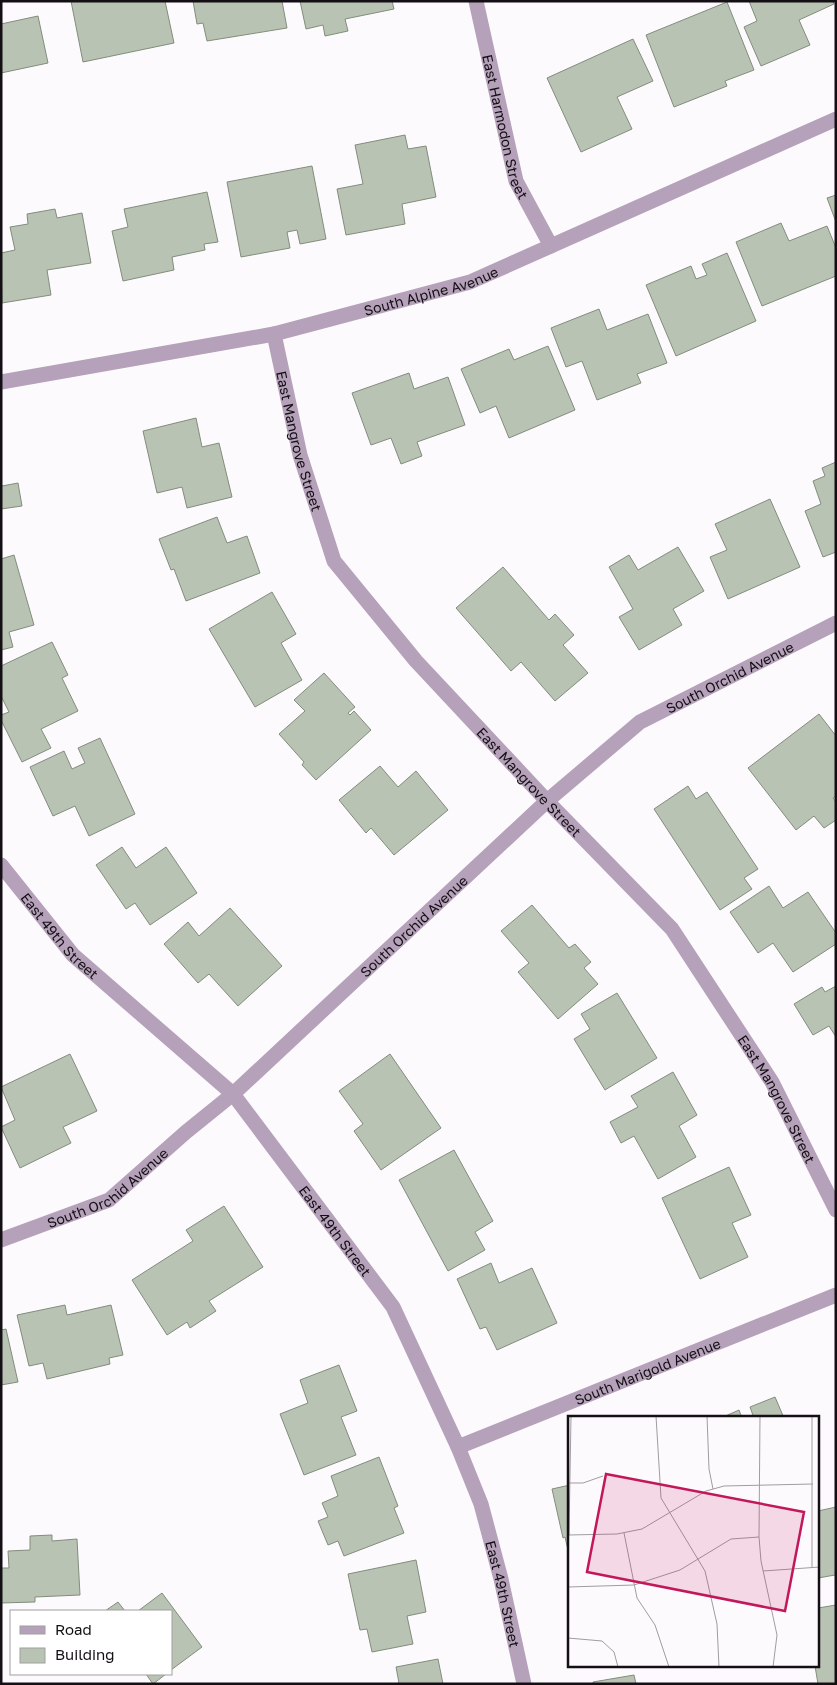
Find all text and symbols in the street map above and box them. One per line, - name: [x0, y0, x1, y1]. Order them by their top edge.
- street label: East Harmodon Street: [480, 53, 532, 202]
- street label: South Alpine Avenue: [362, 262, 501, 318]
- street label: East Mangrove Street: [274, 369, 326, 513]
- street label: South Orchid Avenue: [663, 637, 796, 716]
- street label: East Mangrove Street: [474, 723, 585, 840]
- street label: South Orchid Avenue: [356, 871, 471, 980]
- street label: East 49th Street: [18, 889, 102, 982]
- street label: East Mangrove Street: [735, 1031, 820, 1166]
- street label: South Orchid Avenue: [45, 1144, 171, 1231]
- street label: East 49th Street: [296, 1182, 375, 1279]
- street label: South Marigold Avenue: [572, 1334, 723, 1408]
- inset map: [568, 1416, 820, 1668]
- street label: East 49th Street: [483, 1539, 524, 1649]
- legend: [10, 1610, 172, 1675]
- text: Road: [55, 1620, 92, 1638]
- text: Building: [55, 1645, 115, 1663]

